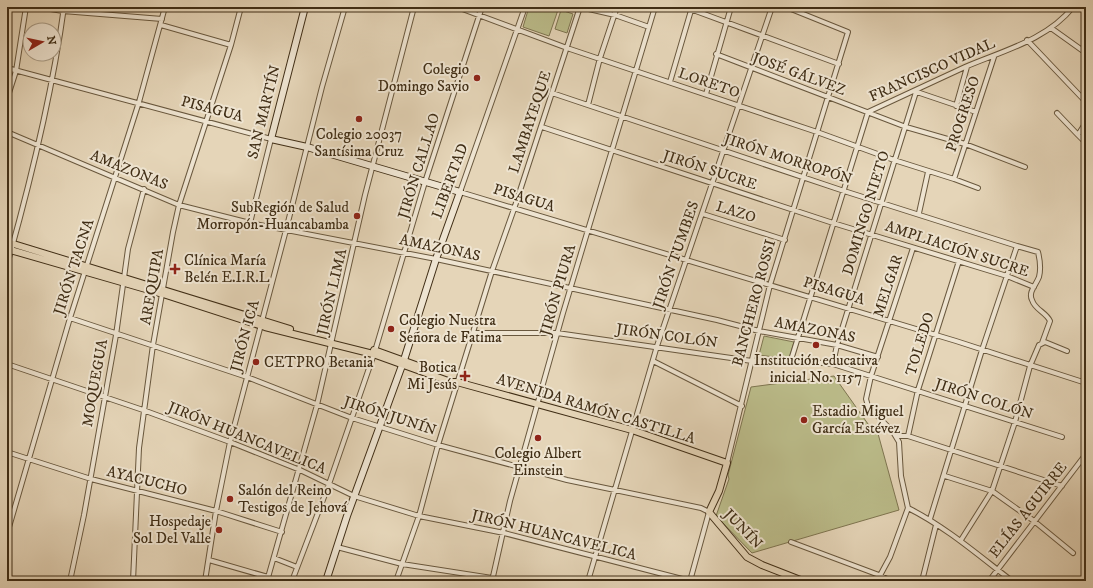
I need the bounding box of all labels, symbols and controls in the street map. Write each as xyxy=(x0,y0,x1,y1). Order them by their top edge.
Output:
north arrow xyxy=(22,22,62,62)
street label: FRANCISCO VIDAL xyxy=(866,34,998,106)
text: N xyxy=(43,35,59,46)
street label: JOSÉ GÁLVEZ xyxy=(748,47,849,100)
place label: Colegio Domingo Savio xyxy=(378,60,469,96)
street label: SAN MARTÍN xyxy=(242,63,285,161)
street label: LORETO xyxy=(676,64,742,102)
street label: LAMBAYEQUE xyxy=(504,68,556,176)
marker: Colegio Domingo Savio xyxy=(472,73,482,83)
street label: PROGRESO xyxy=(942,74,984,154)
street label: PISAGUA xyxy=(179,92,246,127)
street label: JIRÓN CALLAO xyxy=(393,111,444,223)
marker: Colegio 20037 Santísima Cruz xyxy=(354,114,364,124)
place label: Colegio 20037 Santísima Cruz xyxy=(314,125,404,161)
street label: JIRÓN MORROPÓN xyxy=(719,129,855,189)
street label: LIBERTAD xyxy=(428,141,472,221)
street label: JIRÓN SUCRE xyxy=(659,145,760,194)
street label: AMAZONAS xyxy=(87,146,171,194)
street label: DOMINGO NIETO xyxy=(838,148,894,278)
street label: PISAGUA xyxy=(491,180,558,216)
street label: LAZO xyxy=(714,197,758,227)
place label: SubRegión de Salud Morropón-Huancabamba xyxy=(196,198,350,234)
street label: JIRÓN TUMBES xyxy=(648,198,703,313)
marker: SubRegión de Salud Morropón-Huancabamba xyxy=(352,211,362,221)
street label: JIRÓN TACNA xyxy=(49,216,99,319)
street label: AMPLIACIÓN SUCRE xyxy=(883,217,1032,281)
street label: AMAZONAS xyxy=(398,230,482,266)
street label: BANCHERO ROSSI xyxy=(728,237,780,369)
street label: JIRÓN PIURA xyxy=(535,242,580,340)
street label: JIRÓN LIMA xyxy=(312,246,351,339)
street label: AREQUIPA xyxy=(136,247,168,326)
place label: Clínica María Belén E.I.R.L xyxy=(184,251,270,287)
street label: MELGAR xyxy=(869,252,907,320)
marker: Clínica María Belén E.I.R.L xyxy=(169,263,181,275)
street label: PISAGUA xyxy=(801,273,868,309)
street label: JIRÓN ICA xyxy=(226,298,264,376)
street label: TOLEDO xyxy=(901,310,939,378)
place label: Colegio Nuestra Señora de Fatima xyxy=(399,311,502,347)
street label: AMAZONAS xyxy=(773,313,857,347)
street label: JIRÓN COLÓN xyxy=(613,319,719,353)
marker: Colegio Nuestra Señora de Fatima xyxy=(386,324,396,334)
street label: MOQUEGUA xyxy=(78,337,112,428)
marker: Institución educativa inicial No. 1157 xyxy=(811,340,821,350)
place label: Institución educativa inicial No. 1157 xyxy=(754,351,879,387)
place label: CETPRO Betania xyxy=(264,353,374,372)
marker: CETPRO Betania xyxy=(251,357,261,367)
place label: Botica Mi Jesús xyxy=(407,358,458,394)
street label: AVENIDA RAMÓN CASTILLA xyxy=(494,370,698,448)
marker: Botica Mi Jesús xyxy=(460,371,470,381)
street label: JIRÓN COLÓN xyxy=(931,374,1035,424)
street label: JIRÓN JUNÍN xyxy=(339,390,439,440)
street label: JIRÓN HUANCAVELICA xyxy=(163,397,329,479)
place label: Estadio Miguel García Estévez xyxy=(812,402,904,438)
marker: Estadio Miguel García Estévez xyxy=(799,415,809,425)
marker: Colegio Albert Einstein xyxy=(533,433,543,443)
place label: Colegio Albert Einstein xyxy=(494,444,582,480)
street label: ELÍAS AGUIRRE xyxy=(984,457,1072,562)
street label: AYACUCHO xyxy=(105,462,189,500)
place label: Salón del Reino Testigos de Jehová xyxy=(238,481,348,517)
marker: Salón del Reino Testigos de Jehová xyxy=(225,494,235,504)
street label: JUNÍN xyxy=(718,503,767,553)
street label: JIRÓN HUANCAVELICA xyxy=(468,505,639,565)
place label: Hospedaje Sol Del Valle xyxy=(133,512,211,548)
marker: Hospedaje Sol Del Valle xyxy=(214,525,224,535)

